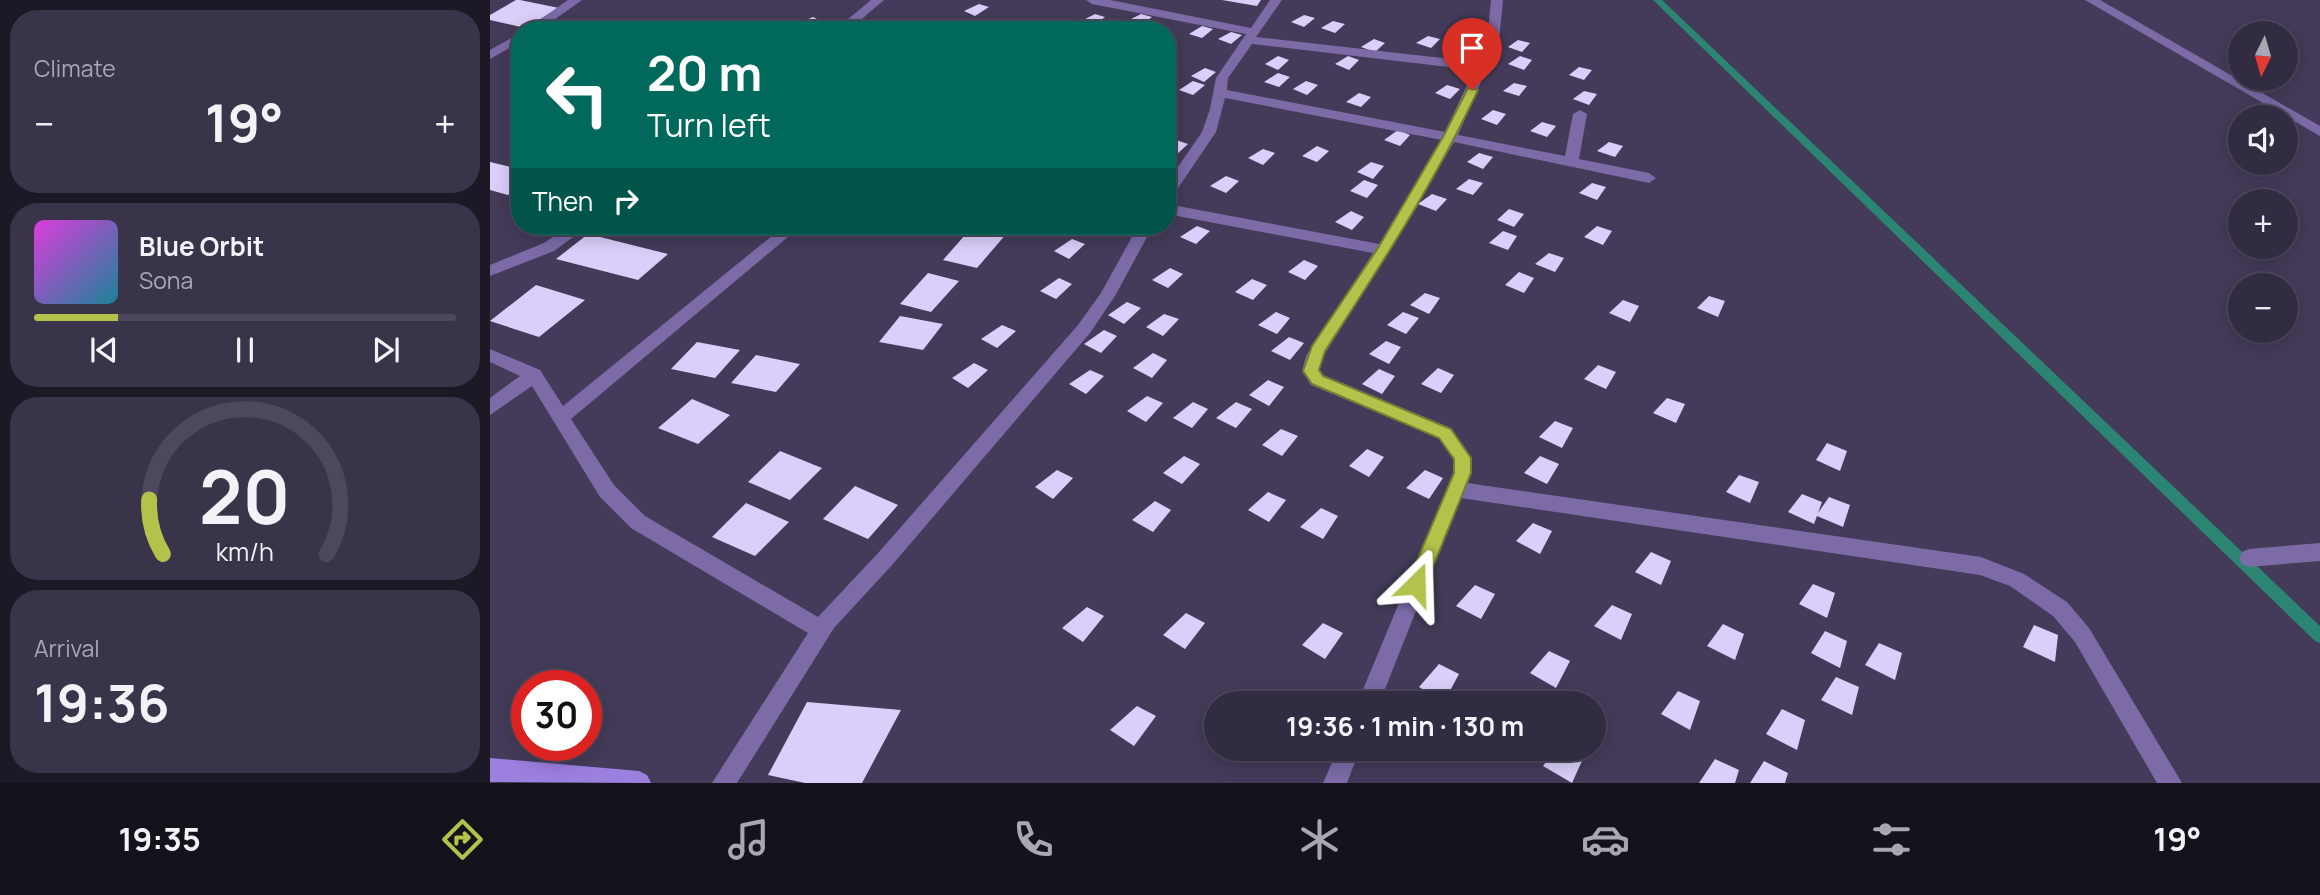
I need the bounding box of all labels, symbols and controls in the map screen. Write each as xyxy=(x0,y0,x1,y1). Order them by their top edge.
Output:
pin xyxy=(1442,18,1502,90)
north arrow xyxy=(2228,21,2298,91)
map controls xyxy=(2228,21,2298,343)
icon: arrive xyxy=(1453,29,1491,67)
text: 20 m xyxy=(647,39,762,106)
icon: left xyxy=(532,49,623,140)
text: Climate xyxy=(34,52,116,84)
text: 19° xyxy=(205,87,284,158)
text: − xyxy=(34,97,55,149)
text: + xyxy=(434,97,456,149)
text: Turn left xyxy=(647,103,771,147)
button: sound xyxy=(2228,105,2298,175)
icon: right xyxy=(607,182,645,220)
text: Then xyxy=(532,183,593,219)
button: + xyxy=(2228,189,2298,259)
text: Blue Orbit xyxy=(139,228,264,264)
text: Sona xyxy=(139,264,193,296)
button: − xyxy=(2228,273,2298,343)
icon: previous xyxy=(85,331,123,369)
icon: pause xyxy=(226,331,264,369)
icon: next xyxy=(367,331,405,369)
text: 20 xyxy=(199,447,291,547)
text: km/h xyxy=(216,534,274,569)
position arrow xyxy=(1379,547,1453,621)
text: Arrival xyxy=(34,632,100,664)
text: 19:36 xyxy=(34,667,169,738)
speed limit sign: 30 xyxy=(511,670,602,761)
text: 19:36 · 1 min · 130 m xyxy=(1286,708,1524,744)
icon: directions xyxy=(438,815,487,864)
icon: music xyxy=(724,815,773,864)
icon: phone xyxy=(1009,815,1058,864)
icon: climate xyxy=(1295,815,1344,864)
icon: car xyxy=(1581,815,1630,864)
icon: filters xyxy=(1867,815,1916,864)
text: 19:35 xyxy=(118,817,201,861)
text: 19° xyxy=(2153,817,2201,861)

